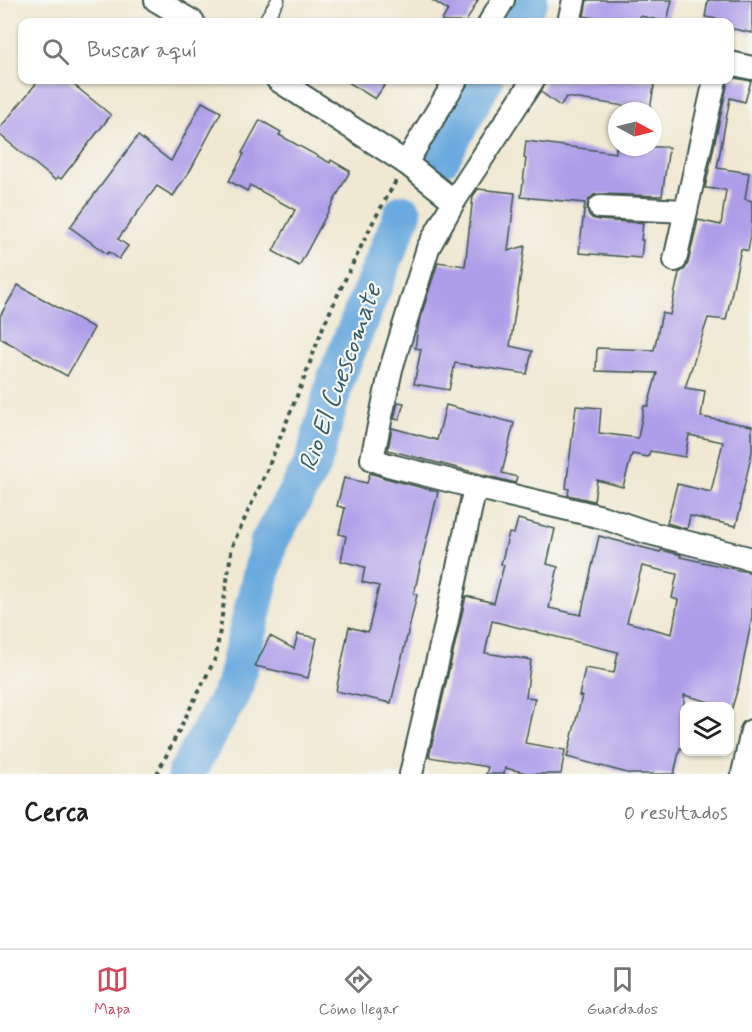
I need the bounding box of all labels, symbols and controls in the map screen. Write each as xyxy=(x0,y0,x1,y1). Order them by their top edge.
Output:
search box xyxy=(18,18,734,84)
icon: search xyxy=(39,35,72,68)
text: Buscar aquí xyxy=(87,37,198,65)
north arrow xyxy=(608,102,662,156)
water label: Rio El Cuescomate xyxy=(291,278,391,476)
map controls xyxy=(680,702,734,756)
button: layers xyxy=(680,702,734,756)
text: Cerca xyxy=(24,796,89,830)
text: 0 resultados xyxy=(624,800,728,827)
tab: Mapa xyxy=(94,963,131,1020)
tab: Cómo llegar xyxy=(319,963,399,1020)
tab: Guardados xyxy=(587,963,658,1020)

